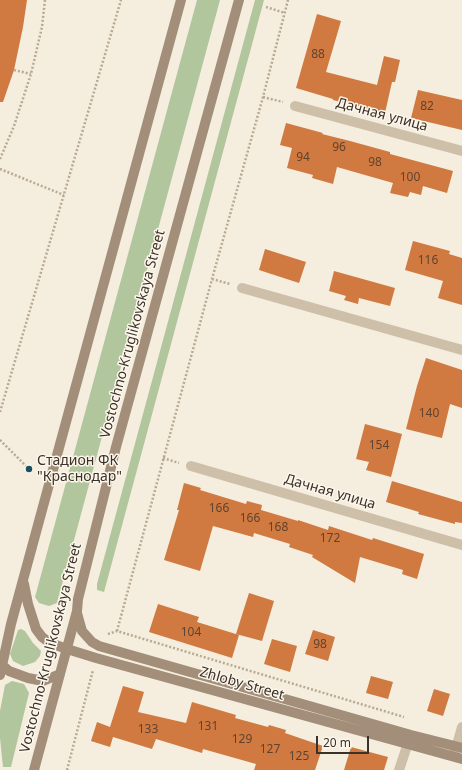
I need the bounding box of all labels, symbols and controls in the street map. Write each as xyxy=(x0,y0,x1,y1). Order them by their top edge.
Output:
house number: 88 xyxy=(311,48,325,62)
street label: Дачная улица xyxy=(334,95,430,135)
house number: 82 xyxy=(420,100,434,114)
house number: 96 xyxy=(332,141,346,155)
house number: 94 xyxy=(296,151,310,165)
house number: 98 xyxy=(368,156,382,170)
house number: 100 xyxy=(400,171,420,185)
street label: Vostochno-Kruglikovskaya Street xyxy=(97,228,169,440)
house number: 116 xyxy=(418,254,438,268)
house number: 140 xyxy=(419,407,439,421)
house number: 154 xyxy=(369,439,389,453)
place label: Стадион ФК "Краснодар" xyxy=(37,453,122,486)
marker: Стадион ФК "Краснодар" xyxy=(24,464,34,474)
street label: Дачная улица xyxy=(282,471,378,513)
house number: 166 xyxy=(209,502,229,516)
house number: 166 xyxy=(240,512,260,526)
house number: 168 xyxy=(268,521,288,535)
house number: 172 xyxy=(320,532,340,546)
street label: Vostochno-Kruglikovskaya Street xyxy=(17,542,85,754)
house number: 104 xyxy=(181,626,201,640)
house number: 98 xyxy=(313,638,327,652)
street label: Zhloby Street xyxy=(198,664,286,704)
house number: 131 xyxy=(198,720,218,734)
house number: 133 xyxy=(138,723,158,737)
scale bar xyxy=(318,728,371,754)
house number: 129 xyxy=(232,733,252,747)
text: 20 m xyxy=(323,734,351,751)
house number: 127 xyxy=(260,743,280,757)
house number: 125 xyxy=(289,750,309,764)

